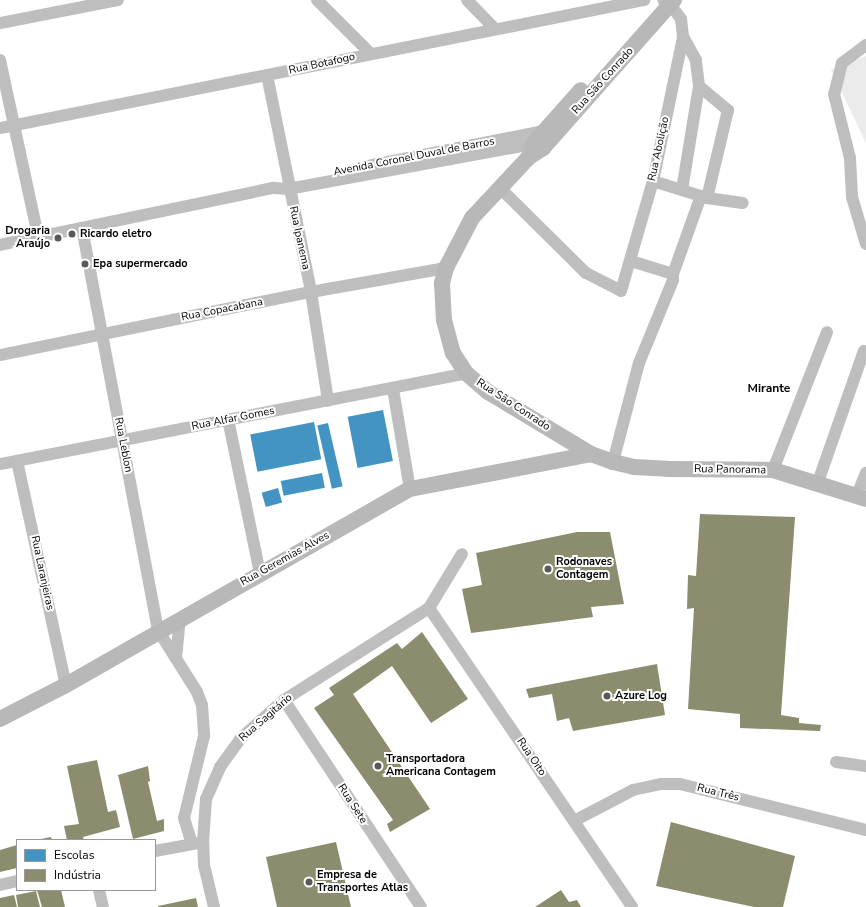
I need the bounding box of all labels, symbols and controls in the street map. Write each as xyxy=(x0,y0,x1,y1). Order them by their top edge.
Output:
street label: Rua São Conrado xyxy=(570,45,636,117)
street label: Rua Botafogo xyxy=(288,51,356,77)
street label: Rua Abolição xyxy=(646,116,672,182)
street label: Avenida Coronel Duval de Barros xyxy=(332,135,496,179)
street label: Rua Ipanema xyxy=(286,205,312,271)
place label: Drogaria Araújo xyxy=(5,225,50,251)
place label: Ricardo eletro xyxy=(80,227,152,241)
marker: Ricardo eletro xyxy=(67,229,77,239)
marker: Drogaria Araújo xyxy=(53,233,63,243)
place label: Epa supermercado xyxy=(93,257,188,271)
marker: Epa supermercado xyxy=(80,259,90,269)
street label: Rua Copacabana xyxy=(180,296,264,324)
street label: Rua São Conrado xyxy=(474,376,552,434)
district label: Mirante xyxy=(748,382,790,396)
street label: Rua Alfar Gomes xyxy=(190,404,276,434)
street label: Rua Leblon xyxy=(111,416,135,474)
street label: Rua Panorama xyxy=(694,463,766,477)
street label: Rua Geremias Alves xyxy=(238,529,332,589)
street label: Rua Laranjeiras xyxy=(28,534,56,612)
place label: Rodonaves Contagem xyxy=(556,556,612,582)
marker: Rodonaves Contagem xyxy=(543,564,553,574)
place label: Azure Log xyxy=(615,689,667,703)
street label: Rua Sagitário xyxy=(237,691,295,745)
marker: Azure Log xyxy=(602,691,612,701)
street label: Rua Oito xyxy=(513,735,549,779)
place label: Transportadora Americana Contagem xyxy=(386,753,496,779)
marker: Transportadora Americana Contagem xyxy=(373,761,383,771)
street label: Rua Três xyxy=(696,781,740,805)
street label: Rua Sete xyxy=(334,782,370,826)
legend xyxy=(16,839,156,891)
text: Escolas xyxy=(54,847,94,863)
text: Indústria xyxy=(54,867,101,883)
place label: Empresa de Transportes Atlas xyxy=(317,869,408,895)
marker: Empresa de Transportes Atlas xyxy=(304,877,314,887)

